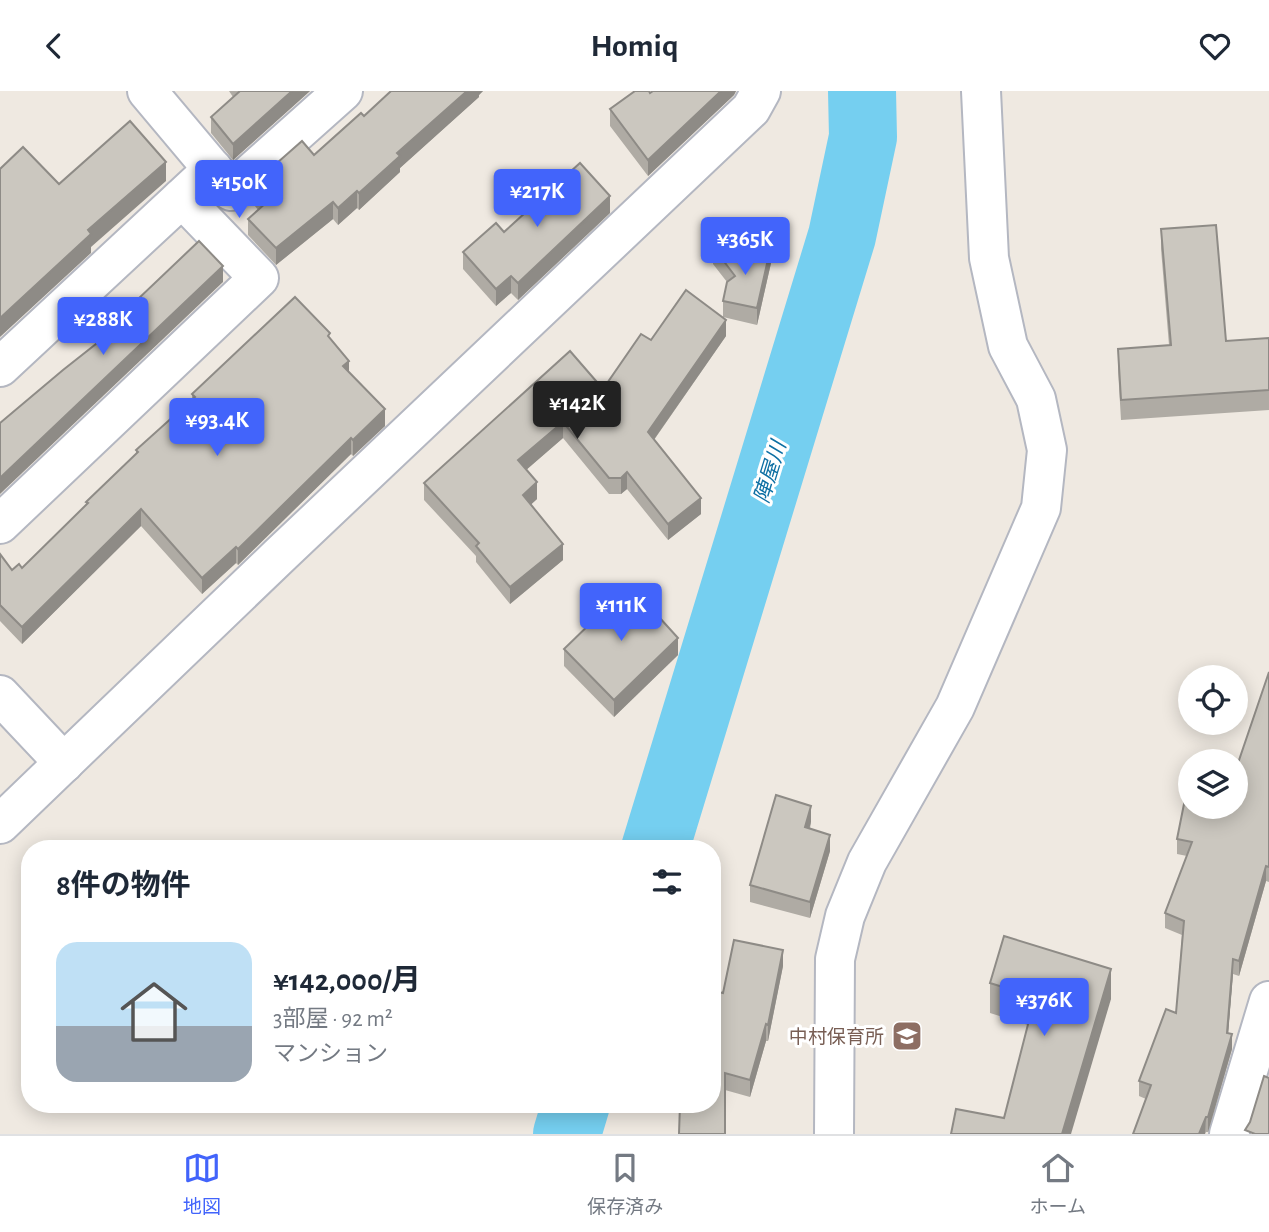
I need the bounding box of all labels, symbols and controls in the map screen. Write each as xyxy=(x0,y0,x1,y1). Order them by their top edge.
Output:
icon: back xyxy=(35,27,73,65)
icon: heart xyxy=(1196,27,1234,65)
text: Homiq xyxy=(590,30,679,62)
pin: ¥150K xyxy=(190,160,288,220)
pin: ¥217K xyxy=(488,169,586,229)
text: ¥150K xyxy=(211,171,267,194)
text: ¥217K xyxy=(510,180,564,203)
pin: ¥365K xyxy=(696,218,794,277)
text: ¥365K xyxy=(717,228,773,251)
pin: ¥288K xyxy=(54,297,152,357)
text: ¥288K xyxy=(73,308,133,331)
pin: ¥142K xyxy=(528,381,626,441)
text: ¥142K xyxy=(549,392,605,415)
pin: ¥93.4K xyxy=(160,399,274,458)
text: ¥93.4K xyxy=(185,409,249,432)
water label: 陣屋川 xyxy=(750,437,790,505)
pin: ¥111K xyxy=(572,583,670,643)
text: ¥111K xyxy=(596,594,646,617)
map controls xyxy=(1178,665,1248,819)
button: locate xyxy=(1178,665,1248,735)
button: layers xyxy=(1178,749,1248,819)
icon: filters xyxy=(648,863,686,901)
text: 8件の物件 xyxy=(56,871,191,901)
text: ¥142,000/月 xyxy=(273,966,421,996)
icon: home xyxy=(112,970,196,1054)
pin: ¥376K xyxy=(995,979,1093,1038)
text: ¥376K xyxy=(1016,989,1072,1012)
text: 3部屋 · 92 m² xyxy=(273,1008,393,1031)
school or university icon: 中村保育所 xyxy=(890,1019,924,1053)
place label: 中村保育所 xyxy=(789,1027,884,1047)
text: マンション xyxy=(273,1043,388,1066)
tab: 地図 xyxy=(183,1149,221,1219)
tab: 保存済み xyxy=(587,1149,663,1219)
tab: ホーム xyxy=(1029,1149,1086,1219)

